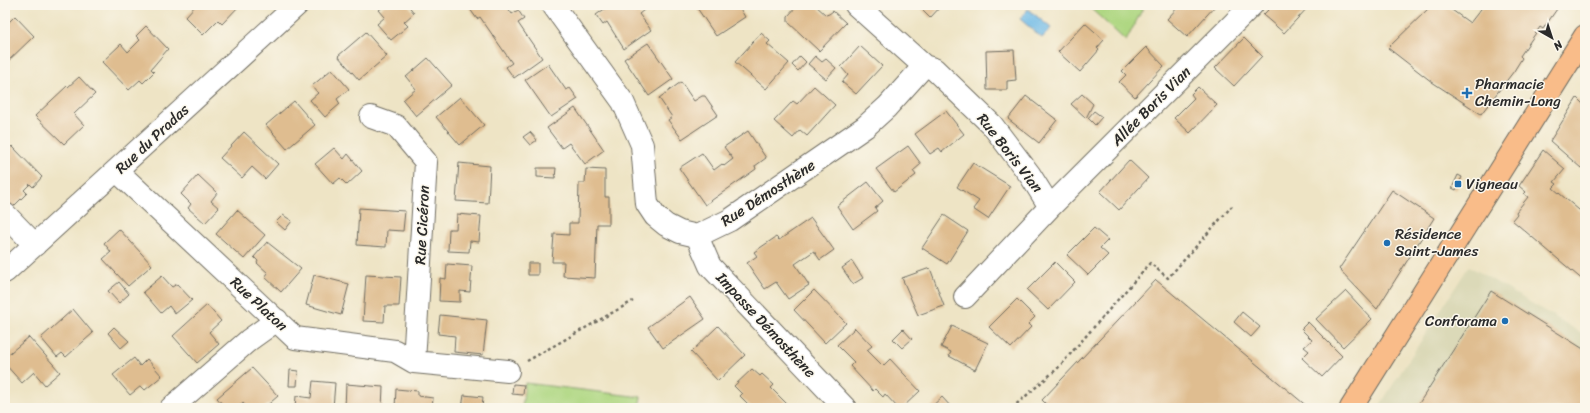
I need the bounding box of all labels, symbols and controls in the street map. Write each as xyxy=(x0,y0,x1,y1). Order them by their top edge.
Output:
north arrow xyxy=(1532,18,1572,58)
text: N xyxy=(1549,35,1568,55)
street label: Allée Boris Vian xyxy=(1104,60,1197,153)
place label: Pharmacie Chemin-Long xyxy=(1475,71,1561,114)
marker: Pharmacie Chemin-Long xyxy=(1462,88,1472,98)
street label: Rue du Pradas xyxy=(109,97,195,180)
street label: Rue Boris Vian xyxy=(970,107,1050,199)
street label: Rue Démosthène xyxy=(715,152,821,234)
place label: Vigneau xyxy=(1466,171,1518,197)
marker: Vigneau xyxy=(1453,179,1463,189)
street label: Rue Cicéron xyxy=(407,185,437,265)
place label: Résidence Saint-James xyxy=(1395,221,1478,264)
marker: Résidence Saint-James xyxy=(1382,238,1392,248)
street label: Impasse Démosthène xyxy=(709,265,823,384)
street label: Rue Platon xyxy=(224,270,294,338)
place label: Conforama xyxy=(1425,308,1497,334)
marker: Conforama xyxy=(1500,316,1510,326)

